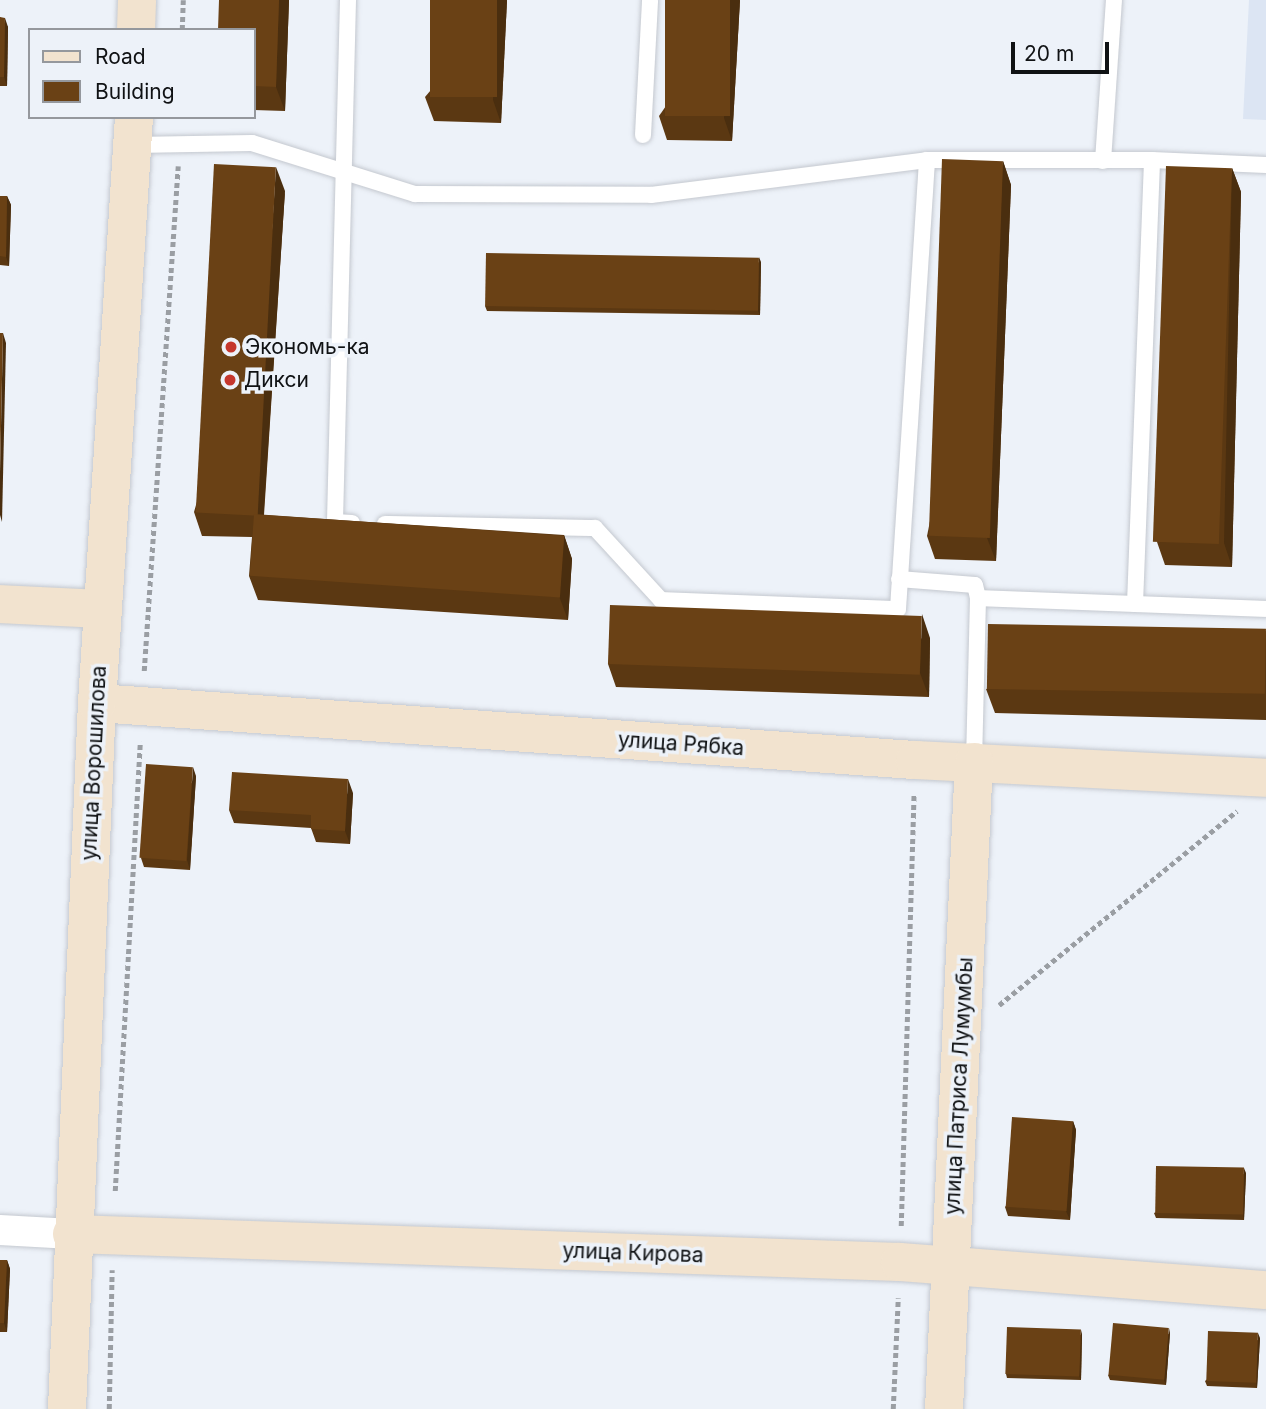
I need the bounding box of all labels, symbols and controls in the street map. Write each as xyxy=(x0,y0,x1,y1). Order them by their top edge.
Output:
legend xyxy=(28,28,256,119)
scale bar xyxy=(1014,28,1112,72)
text: 20 m xyxy=(1024,41,1074,66)
text: Road xyxy=(95,44,146,69)
text: Building xyxy=(95,79,175,104)
place label: Экономь-ка xyxy=(245,334,370,360)
marker: Экономь-ка xyxy=(223,339,239,355)
place label: Дикси xyxy=(244,367,309,393)
marker: Дикси xyxy=(222,372,238,388)
street label: улица Ворошилова xyxy=(76,665,112,861)
street label: улица Рябка xyxy=(617,727,745,761)
street label: улица Патриса Лумумбы xyxy=(940,957,978,1215)
street label: улица Кирова xyxy=(562,1238,704,1268)

